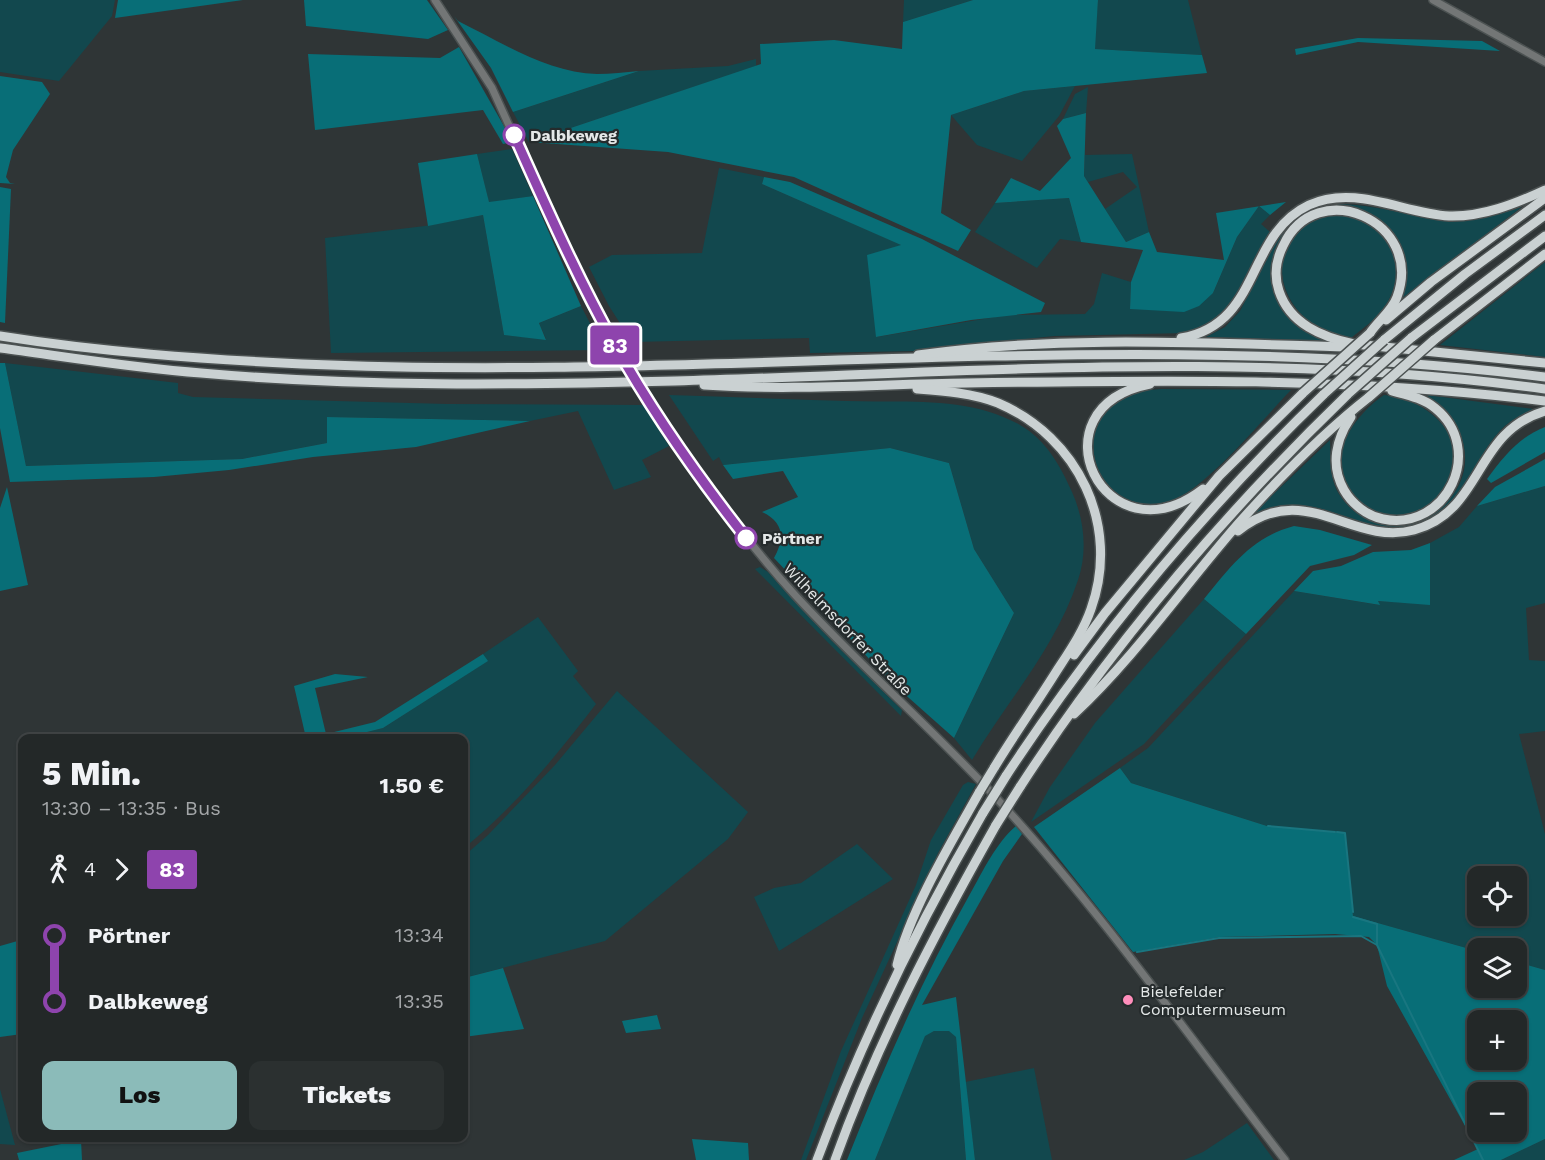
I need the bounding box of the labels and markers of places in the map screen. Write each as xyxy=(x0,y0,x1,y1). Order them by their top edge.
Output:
marker: Dalbkeweg xyxy=(503,124,525,146)
place label: Dalbkeweg xyxy=(530,126,617,145)
marker: Pörtner xyxy=(735,527,757,549)
place label: Pörtner xyxy=(762,529,822,548)
place label: Bielefelder Computermuseum xyxy=(1140,982,1286,1019)
marker: Bielefelder Computermuseum xyxy=(1121,993,1135,1007)

